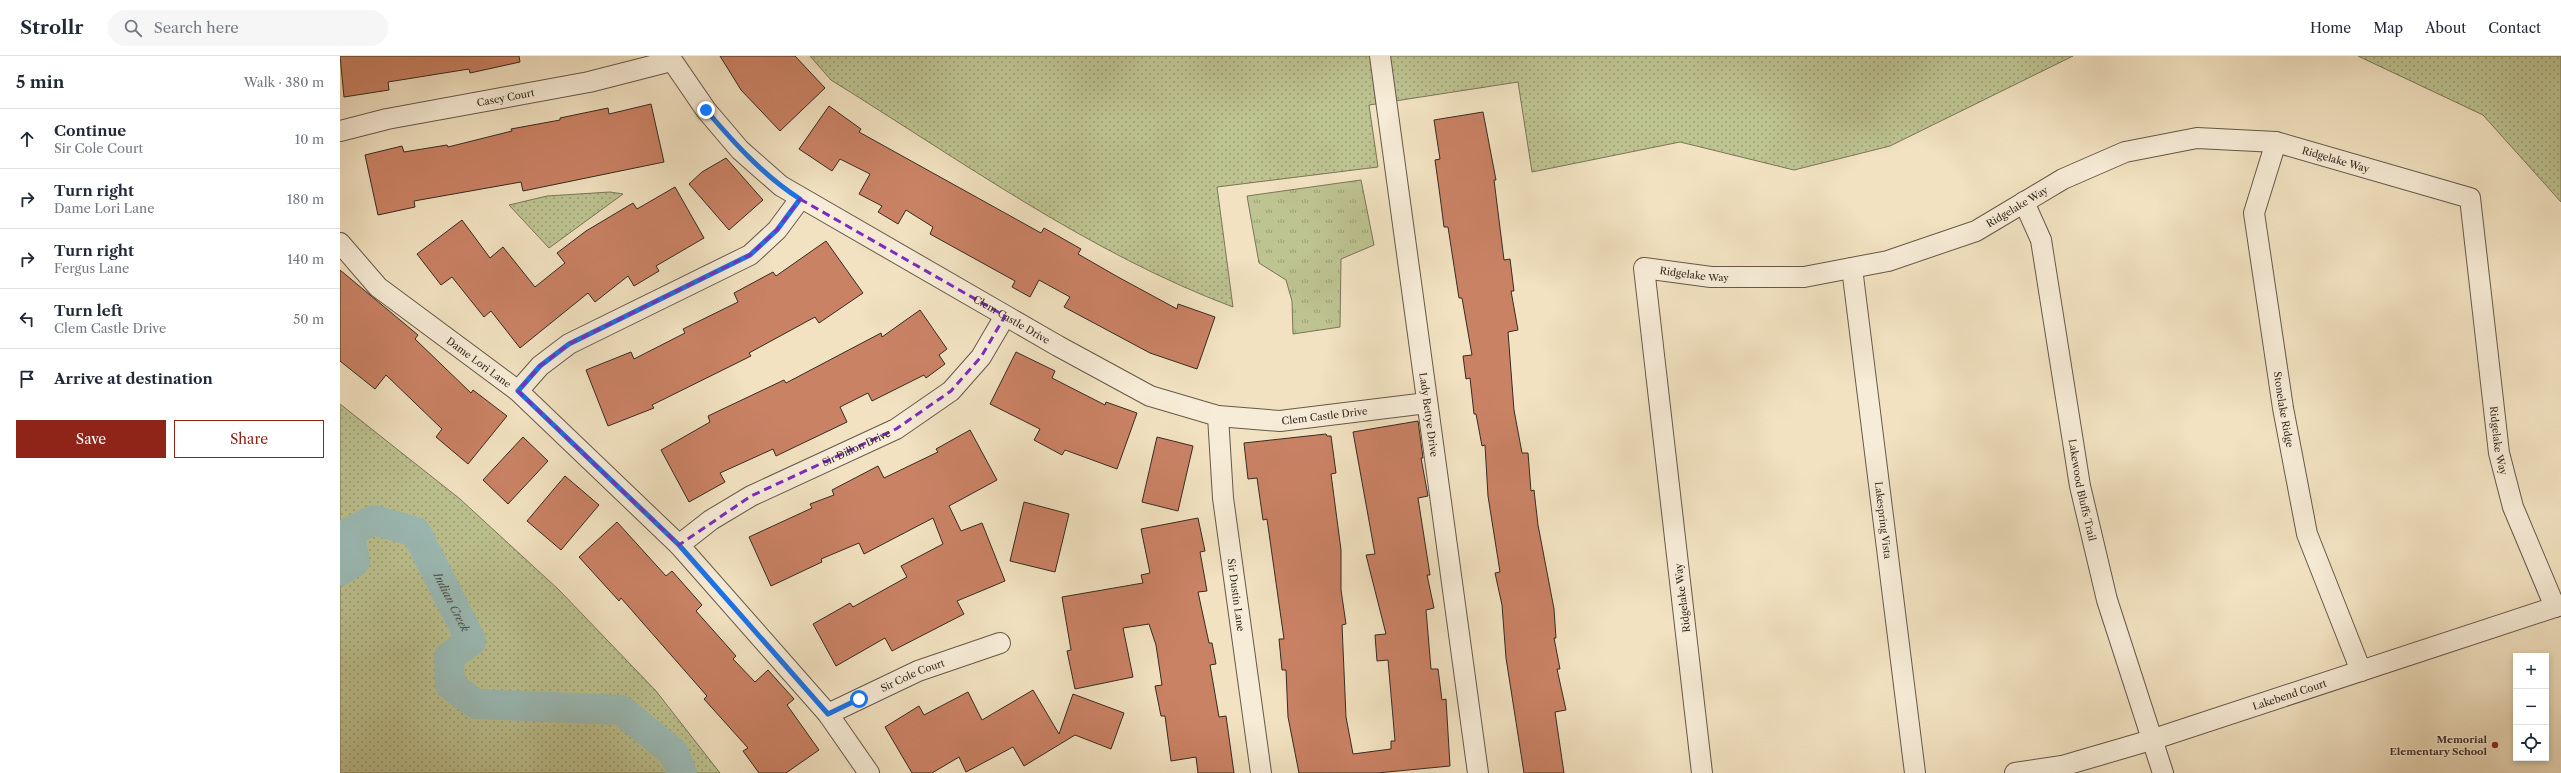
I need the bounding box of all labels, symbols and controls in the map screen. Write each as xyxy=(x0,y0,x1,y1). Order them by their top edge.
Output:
search box xyxy=(108,10,388,46)
text: Strollr xyxy=(20,16,84,39)
icon: search xyxy=(122,17,144,39)
text: Search here xyxy=(154,18,239,37)
text: Home xyxy=(2310,19,2351,37)
text: Map xyxy=(2373,19,2403,37)
text: About xyxy=(2425,19,2466,37)
text: Contact xyxy=(2488,19,2541,37)
text: 5 min xyxy=(16,72,64,92)
text: Walk · 380 m xyxy=(244,74,324,90)
street label: Casey Court xyxy=(476,86,536,109)
route end xyxy=(697,101,715,119)
text: Continue xyxy=(54,121,126,140)
icon: ahead xyxy=(16,128,38,150)
text: 10 m xyxy=(295,131,324,147)
text: Sir Cole Court xyxy=(54,140,143,156)
street label: Ridgelake Way xyxy=(2300,144,2371,176)
text: Turn right xyxy=(54,181,134,200)
street label: Ridgelake Way xyxy=(1984,183,2051,230)
icon: right xyxy=(16,188,38,210)
text: 180 m xyxy=(287,191,324,207)
text: Dame Lori Lane xyxy=(54,200,154,216)
text: Turn right xyxy=(54,241,134,260)
icon: right xyxy=(16,248,38,270)
text: 140 m xyxy=(287,251,324,267)
text: Fergus Lane xyxy=(54,260,129,276)
street label: Ridgelake Way xyxy=(1659,264,1729,284)
street label: Clem Castle Drive xyxy=(971,292,1053,347)
text: Turn left xyxy=(54,301,123,320)
icon: left xyxy=(16,308,38,330)
text: 50 m xyxy=(293,311,324,327)
text: Clem Castle Drive xyxy=(54,320,166,336)
street label: Dame Lori Lane xyxy=(444,334,514,391)
icon: arrive xyxy=(16,368,38,390)
text: Arrive at destination xyxy=(54,369,213,388)
street label: Stonelake Ridge xyxy=(2271,371,2296,449)
street label: Lady Bettye Drive xyxy=(1416,372,1441,458)
street label: Clem Castle Drive xyxy=(1281,404,1369,428)
street label: Ridgelake Way xyxy=(2487,405,2511,477)
button: Save xyxy=(16,420,166,458)
button: Share xyxy=(174,420,324,458)
street label: Sir Dillon Drive xyxy=(820,426,893,469)
street label: Lakewood Bluffs Trail xyxy=(2066,438,2099,542)
street label: Lakespring Vista xyxy=(1872,481,1894,560)
street label: Sir Dustin Lane xyxy=(1224,558,1247,633)
street label: Ridgelake Way xyxy=(1672,562,1693,633)
water label: Indian Creek xyxy=(430,569,472,635)
map controls xyxy=(2513,653,2549,761)
button: + xyxy=(2513,653,2549,689)
street label: Sir Cole Court xyxy=(878,656,947,695)
street label: Lakebend Court xyxy=(2251,676,2329,713)
button: − xyxy=(2513,689,2549,725)
route start xyxy=(850,690,868,708)
button: locate xyxy=(2513,725,2549,761)
place label: Memorial Elementary School xyxy=(2389,733,2487,758)
marker: Memorial Elementary School xyxy=(2490,740,2500,750)

